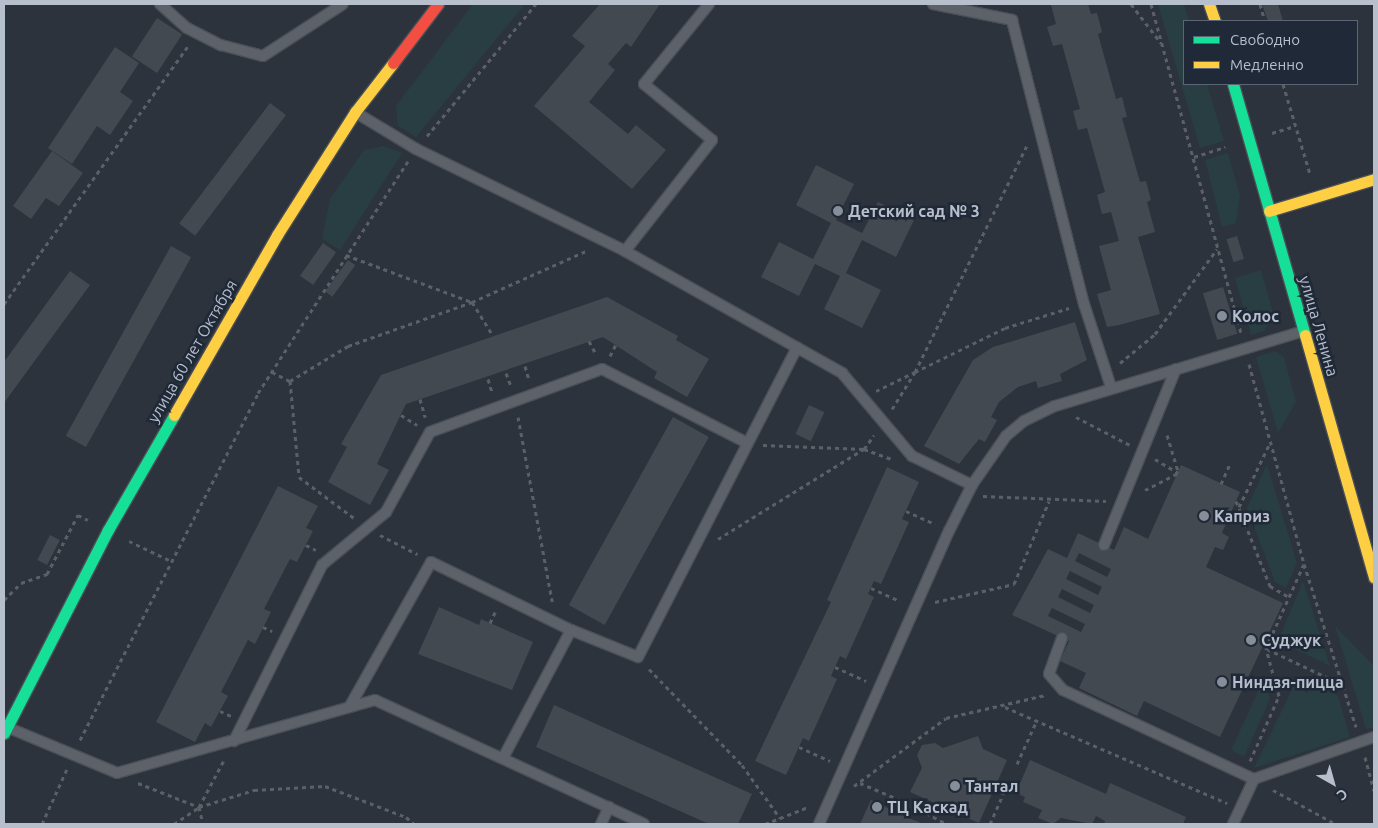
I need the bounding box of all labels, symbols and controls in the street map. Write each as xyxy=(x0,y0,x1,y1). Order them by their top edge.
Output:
legend xyxy=(1183,20,1358,85)
text: Свободно xyxy=(1230,31,1300,48)
text: Медленно xyxy=(1230,56,1304,73)
place label: Детский сад № 3 xyxy=(848,201,980,221)
marker: Детский сад № 3 xyxy=(832,205,844,217)
street label: улица Ленина xyxy=(1295,273,1343,379)
street label: улица 60 лет Октября xyxy=(143,276,241,426)
place label: Колос xyxy=(1232,306,1279,326)
marker: Колос xyxy=(1216,310,1228,322)
place label: Каприз xyxy=(1214,506,1270,526)
marker: Каприз xyxy=(1198,510,1210,522)
place label: Суджук xyxy=(1261,630,1321,650)
marker: Суджук xyxy=(1245,634,1257,646)
place label: Ниндзя-пицца xyxy=(1232,672,1344,692)
marker: Ниндзя-пицца xyxy=(1216,676,1228,688)
north arrow xyxy=(1308,758,1358,808)
place label: Тантал xyxy=(965,776,1018,796)
marker: Тантал xyxy=(949,780,961,792)
text: С xyxy=(1334,786,1351,804)
place label: ТЦ Каскад xyxy=(887,797,968,817)
marker: ТЦ Каскад xyxy=(871,801,883,813)

